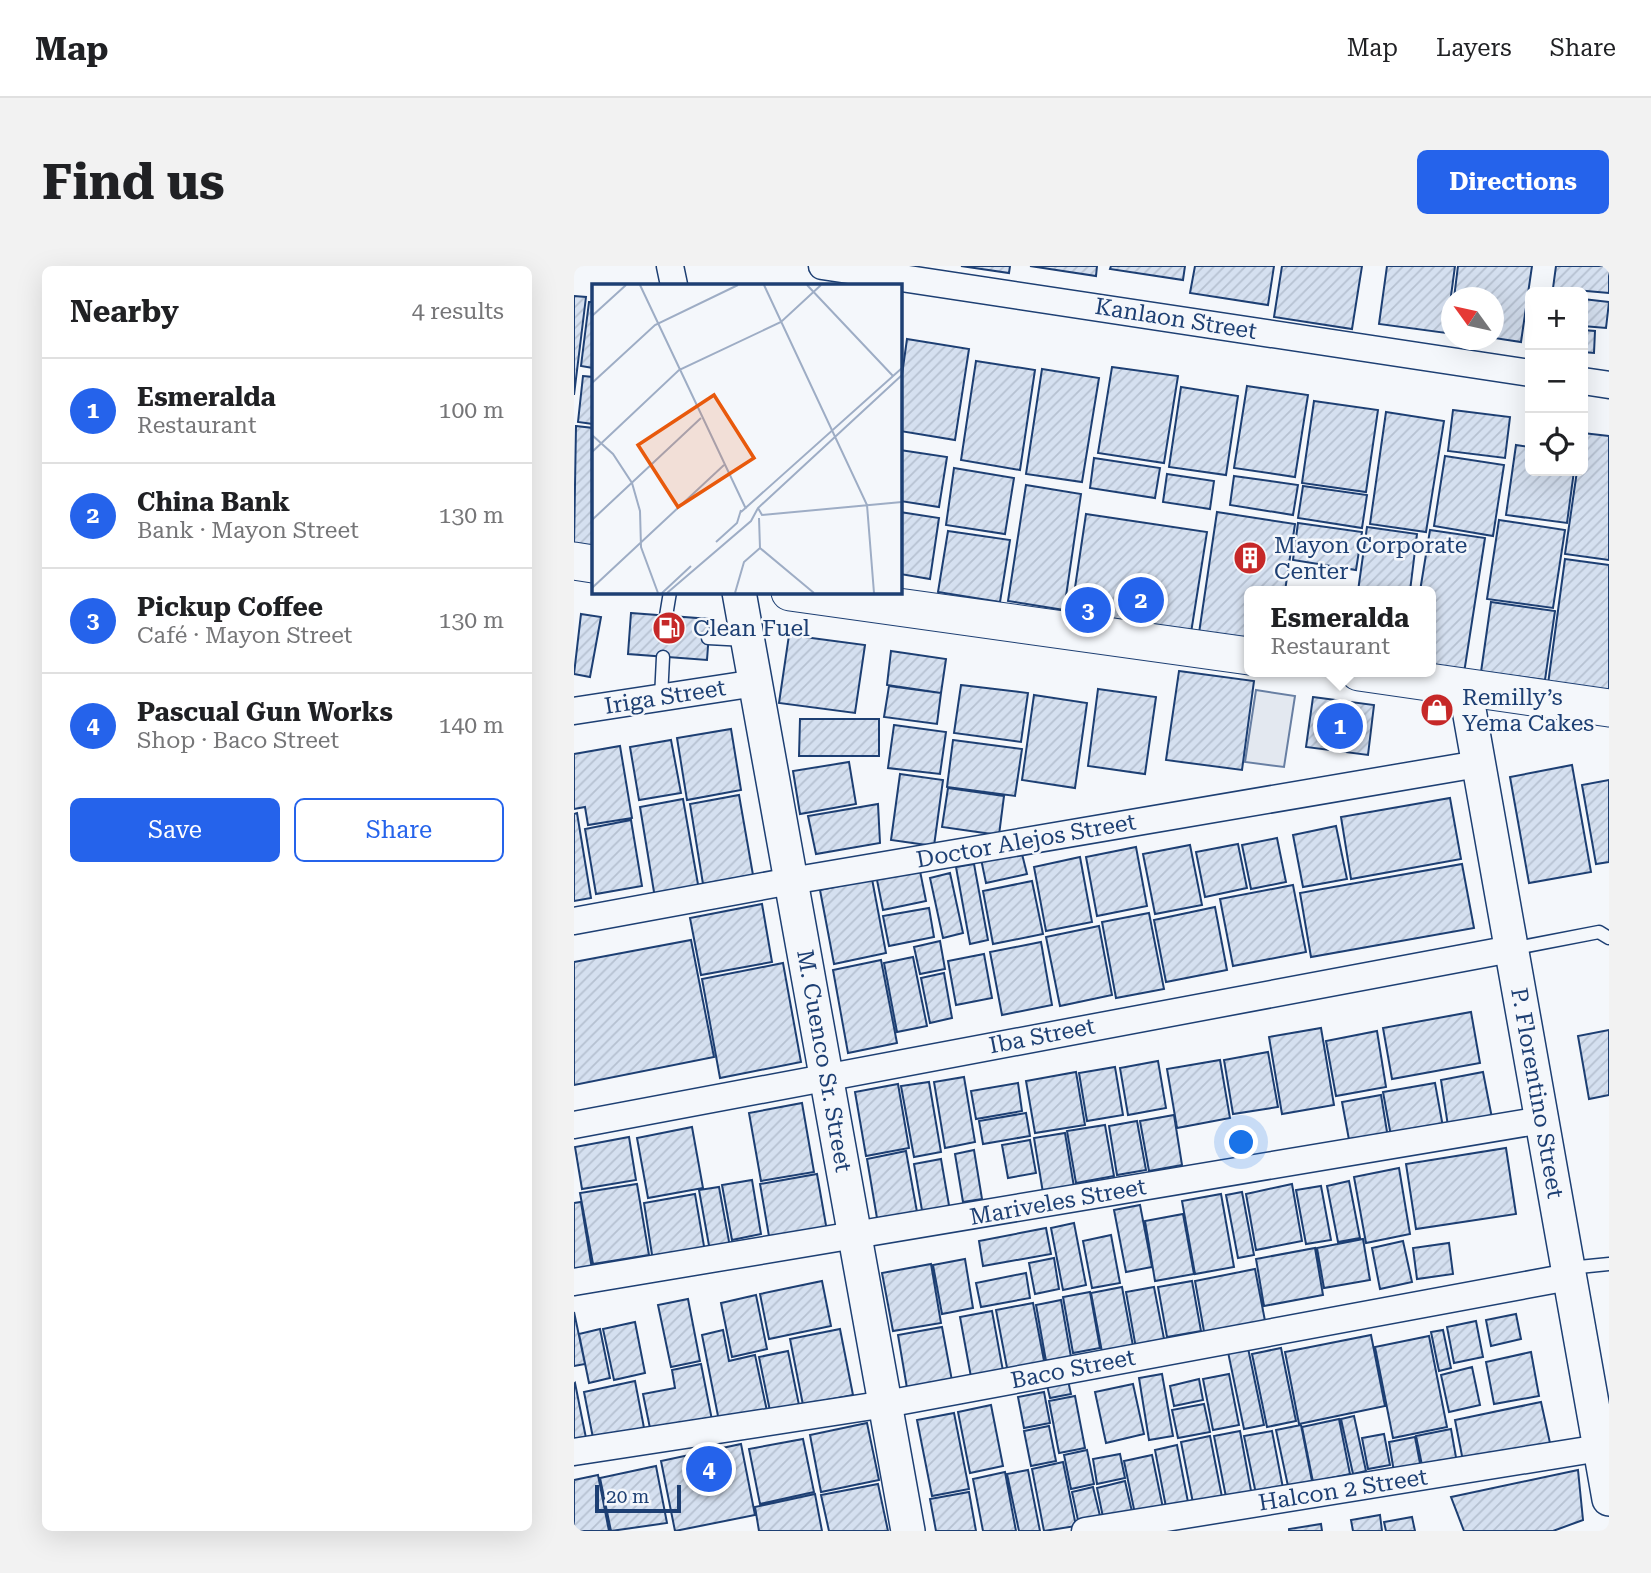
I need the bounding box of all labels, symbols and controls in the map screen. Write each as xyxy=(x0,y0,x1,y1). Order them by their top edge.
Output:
text: Map xyxy=(35,29,109,68)
text: Map xyxy=(1347,34,1398,62)
text: Layers xyxy=(1436,34,1512,62)
text: Share xyxy=(1550,34,1616,62)
button: Directions xyxy=(1417,150,1609,214)
text: Find us xyxy=(42,154,225,211)
inset map xyxy=(592,284,901,593)
north arrow xyxy=(1441,287,1504,350)
map controls xyxy=(1525,287,1588,476)
button: + xyxy=(1525,287,1588,350)
street label: Kanlaon Street xyxy=(1093,293,1259,345)
text: Nearby xyxy=(70,294,179,329)
text: 4 results xyxy=(412,298,504,325)
button: − xyxy=(1525,350,1588,413)
text: Esmeralda xyxy=(137,382,276,412)
text: 1 xyxy=(87,397,99,424)
text: 100 m xyxy=(439,397,504,424)
text: Restaurant xyxy=(137,412,256,439)
button: locate xyxy=(1525,413,1588,476)
text: China Bank xyxy=(137,487,290,517)
text: 2 xyxy=(87,502,99,529)
text: 130 m xyxy=(439,502,504,529)
text: Bank · Mayon Street xyxy=(137,517,359,544)
place label: Mayon Corporate Center xyxy=(1274,532,1467,585)
building icon: Mayon Corporate Center xyxy=(1231,539,1269,577)
pin: 2 xyxy=(1118,574,1164,626)
pin: 3 xyxy=(1065,584,1111,636)
popup xyxy=(1244,586,1436,677)
text: Pickup Coffee xyxy=(137,592,323,622)
text: Esmeralda xyxy=(1271,603,1409,633)
text: 3 xyxy=(87,607,99,634)
text: 130 m xyxy=(439,607,504,634)
fuel station icon: Clean Fuel xyxy=(650,609,688,647)
place label: Clean Fuel xyxy=(693,615,810,642)
text: Café · Mayon Street xyxy=(137,622,352,649)
text: Restaurant xyxy=(1271,633,1390,660)
street label: Iriga Street xyxy=(602,674,728,720)
place label: Remilly’s Yema Cakes xyxy=(1462,684,1594,737)
shop icon: Remilly’s Yema Cakes xyxy=(1418,691,1456,729)
text: Pascual Gun Works xyxy=(137,697,393,727)
pin: 1 xyxy=(1317,700,1363,752)
text: 4 xyxy=(87,712,99,739)
text: 140 m xyxy=(439,712,504,739)
text: Shop · Baco Street xyxy=(137,727,339,754)
button: Save xyxy=(70,798,280,862)
button: Share xyxy=(294,798,504,862)
street label: Doctor Alejos Street xyxy=(914,808,1138,874)
street label: M. Cuenco Sr. Street xyxy=(791,948,857,1175)
street label: P. Florentino Street xyxy=(1505,986,1569,1201)
street label: Iba Street xyxy=(987,1012,1098,1060)
your location xyxy=(1224,1125,1258,1159)
street label: Mariveles Street xyxy=(968,1173,1149,1231)
street label: Baco Street xyxy=(1008,1344,1138,1394)
pin: 4 xyxy=(686,1443,732,1495)
street label: Halcon 2 Street xyxy=(1257,1463,1430,1517)
scale bar xyxy=(595,1482,681,1514)
text: 20 m xyxy=(606,1485,649,1508)

